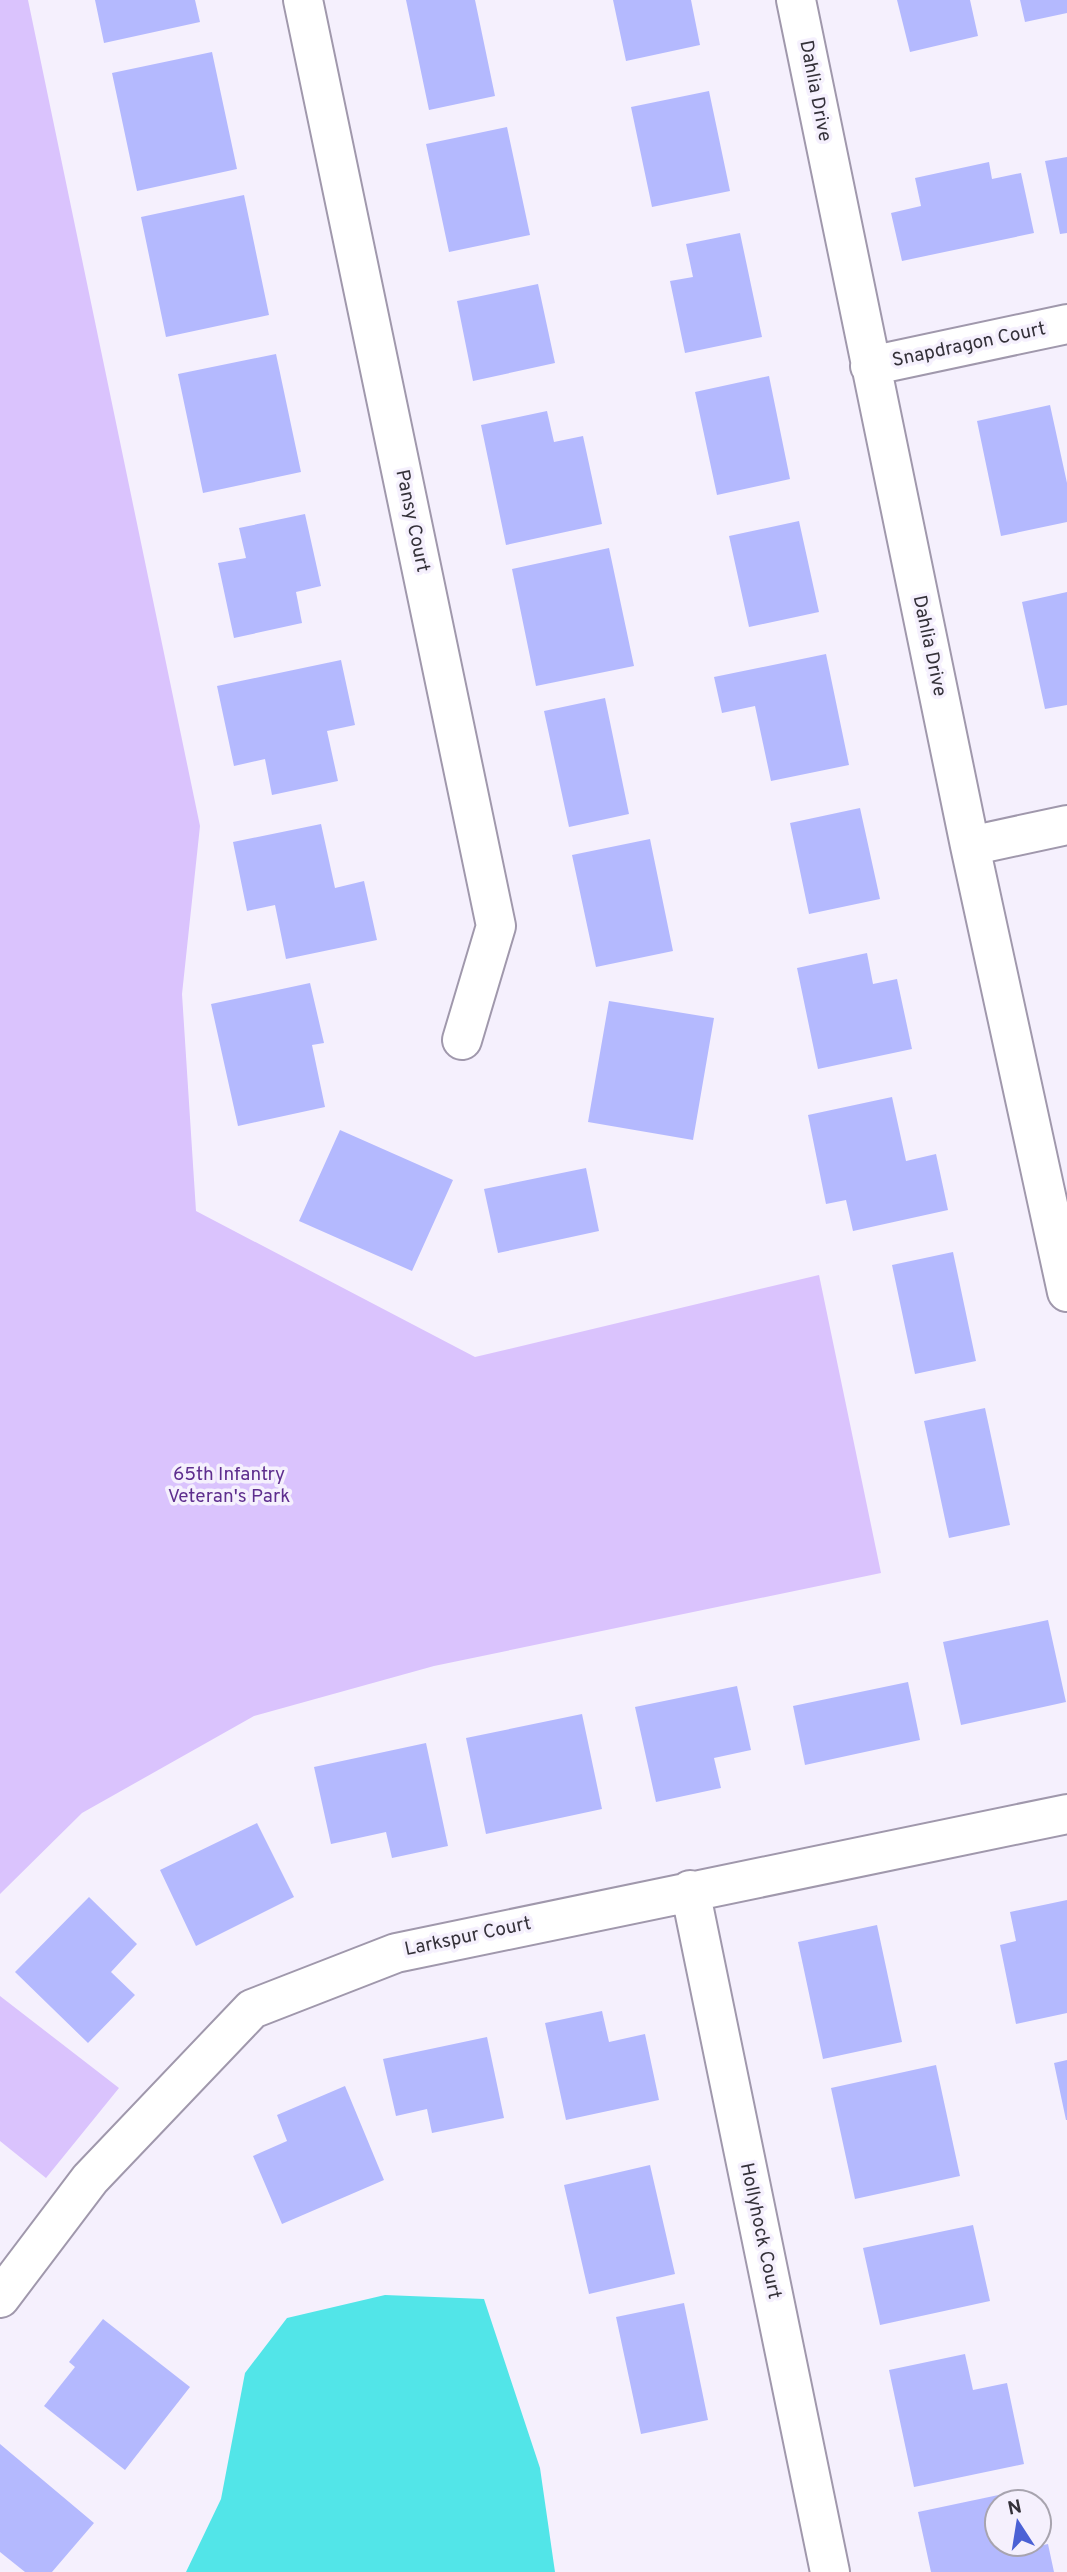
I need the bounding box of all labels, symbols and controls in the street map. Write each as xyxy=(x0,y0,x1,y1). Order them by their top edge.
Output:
street label: Dahlia Drive xyxy=(793,38,837,144)
street label: Snapdragon Court xyxy=(890,317,1048,373)
street label: Pansy Court xyxy=(389,467,435,575)
street label: Dahlia Drive xyxy=(907,593,951,699)
park label: 65th Infantry Veteran's Park xyxy=(168,1463,290,1509)
street label: Larkspur Court xyxy=(402,1912,534,1962)
street label: Hollyhock Court xyxy=(734,2161,786,2301)
north arrow xyxy=(983,2488,1053,2558)
text: N xyxy=(1006,2495,1024,2521)

